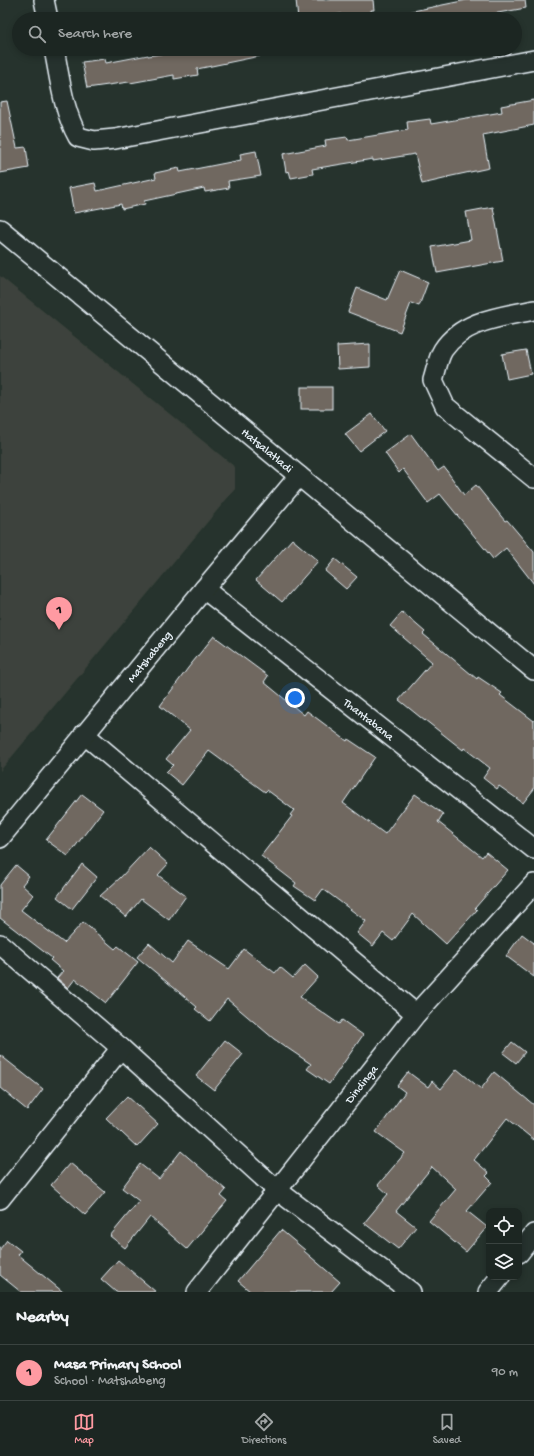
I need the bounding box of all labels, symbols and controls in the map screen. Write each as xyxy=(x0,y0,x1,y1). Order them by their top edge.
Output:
search box xyxy=(12,12,522,56)
icon: search xyxy=(26,23,48,45)
text: Search here xyxy=(58,25,132,43)
street label: Hatsalatladi xyxy=(238,426,295,477)
pin: 1 xyxy=(46,597,72,630)
street label: Matshabeng xyxy=(125,629,176,686)
your location xyxy=(285,688,305,708)
street label: Thantabana xyxy=(339,696,396,745)
street label: Dindinga xyxy=(343,1063,382,1108)
map controls xyxy=(486,1208,522,1280)
button: locate xyxy=(486,1208,522,1244)
button: layers xyxy=(486,1244,522,1280)
text: Nearby xyxy=(16,1308,69,1328)
text: Masa Primary School xyxy=(54,1356,181,1374)
text: 1 xyxy=(26,1365,32,1380)
text: 90 m xyxy=(492,1365,518,1380)
text: School · Matshabeng xyxy=(54,1374,166,1389)
tab: Map xyxy=(73,1411,95,1447)
tab: Directions xyxy=(242,1411,286,1447)
tab: Saved xyxy=(433,1411,461,1447)

